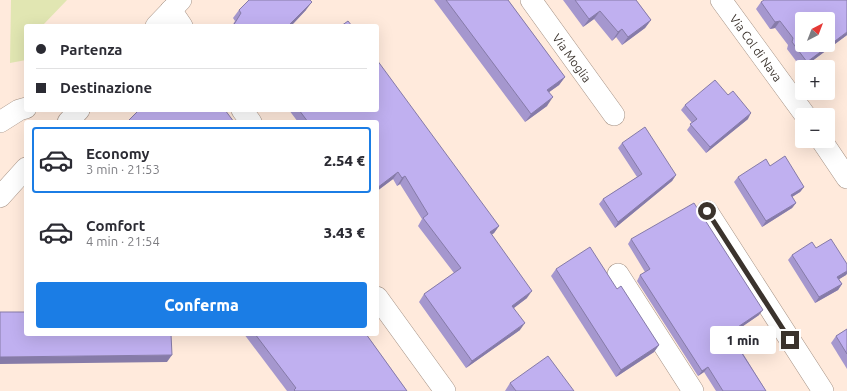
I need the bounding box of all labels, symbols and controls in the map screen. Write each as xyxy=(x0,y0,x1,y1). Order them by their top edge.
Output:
street label: Via Col di Nava xyxy=(727,12,785,84)
north arrow xyxy=(795,12,835,52)
map controls xyxy=(795,12,835,148)
street label: Via Moglia xyxy=(550,31,594,85)
text: Partenza xyxy=(60,41,123,58)
button: + xyxy=(795,60,835,100)
text: Destinazione xyxy=(60,79,152,96)
button: − xyxy=(795,108,835,148)
icon: car xyxy=(38,142,74,178)
text: Economy xyxy=(86,145,150,162)
text: 2.54 € xyxy=(324,152,365,169)
text: 3 min · 21:53 xyxy=(86,162,160,176)
route start xyxy=(698,202,716,220)
icon: car xyxy=(38,214,74,250)
text: Comfort xyxy=(86,217,145,234)
text: 3.43 € xyxy=(324,224,365,241)
text: 4 min · 21:54 xyxy=(86,234,160,248)
button: Conferma xyxy=(36,282,367,328)
callout: 1 min xyxy=(710,326,776,354)
route end xyxy=(781,331,799,349)
text: 1 min xyxy=(726,333,760,347)

